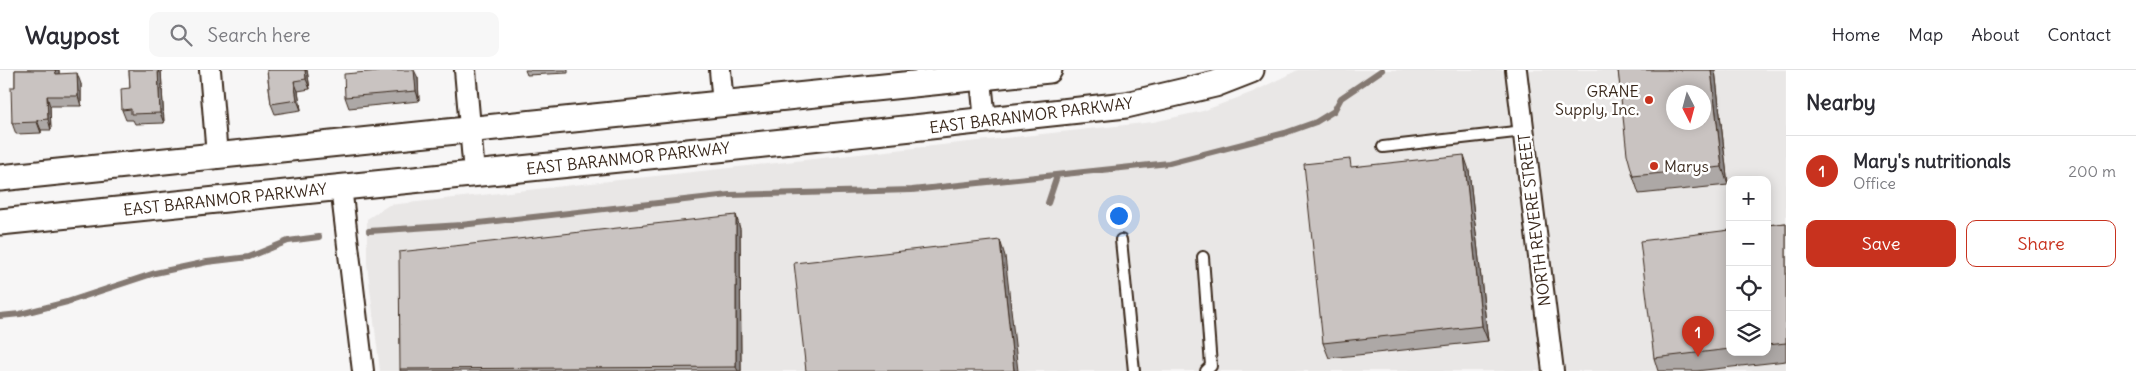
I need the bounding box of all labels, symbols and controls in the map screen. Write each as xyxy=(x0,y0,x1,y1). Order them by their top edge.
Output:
search box xyxy=(149,12,499,57)
text: Waypost xyxy=(25,20,119,50)
icon: search xyxy=(167,21,195,49)
text: Search here xyxy=(207,23,310,47)
text: Home xyxy=(1832,23,1880,46)
text: Map xyxy=(1908,23,1943,46)
text: About xyxy=(1971,23,2019,46)
text: Contact xyxy=(2047,23,2111,46)
place label: GRANE Supply, Inc. xyxy=(1555,81,1639,119)
north arrow xyxy=(1666,85,1711,130)
text: Nearby xyxy=(1806,89,1876,116)
street label: EAST BARANMOR PARKWAY xyxy=(928,93,1134,137)
marker: GRANE Supply, Inc. xyxy=(1643,94,1655,106)
street label: NORTH REVERE STREET xyxy=(1513,133,1555,307)
street label: EAST BARANMOR PARKWAY xyxy=(525,137,731,179)
text: Mary's nutritionals xyxy=(1853,149,2011,173)
place label: Marys xyxy=(1664,156,1709,176)
marker: Marys xyxy=(1648,160,1660,172)
text: 1 xyxy=(1819,161,1825,181)
text: 200 m xyxy=(2068,161,2116,181)
text: Office xyxy=(1853,173,1896,193)
map controls xyxy=(1726,176,1771,356)
button: + xyxy=(1726,176,1771,221)
street label: EAST BARANMOR PARKWAY xyxy=(122,178,328,220)
your location xyxy=(1106,203,1132,229)
button: Save xyxy=(1806,220,1956,267)
button: Share xyxy=(1966,220,2116,267)
button: − xyxy=(1726,221,1771,266)
button: locate xyxy=(1726,266,1771,311)
button: layers xyxy=(1726,311,1771,356)
pin: 1 xyxy=(1682,316,1714,357)

